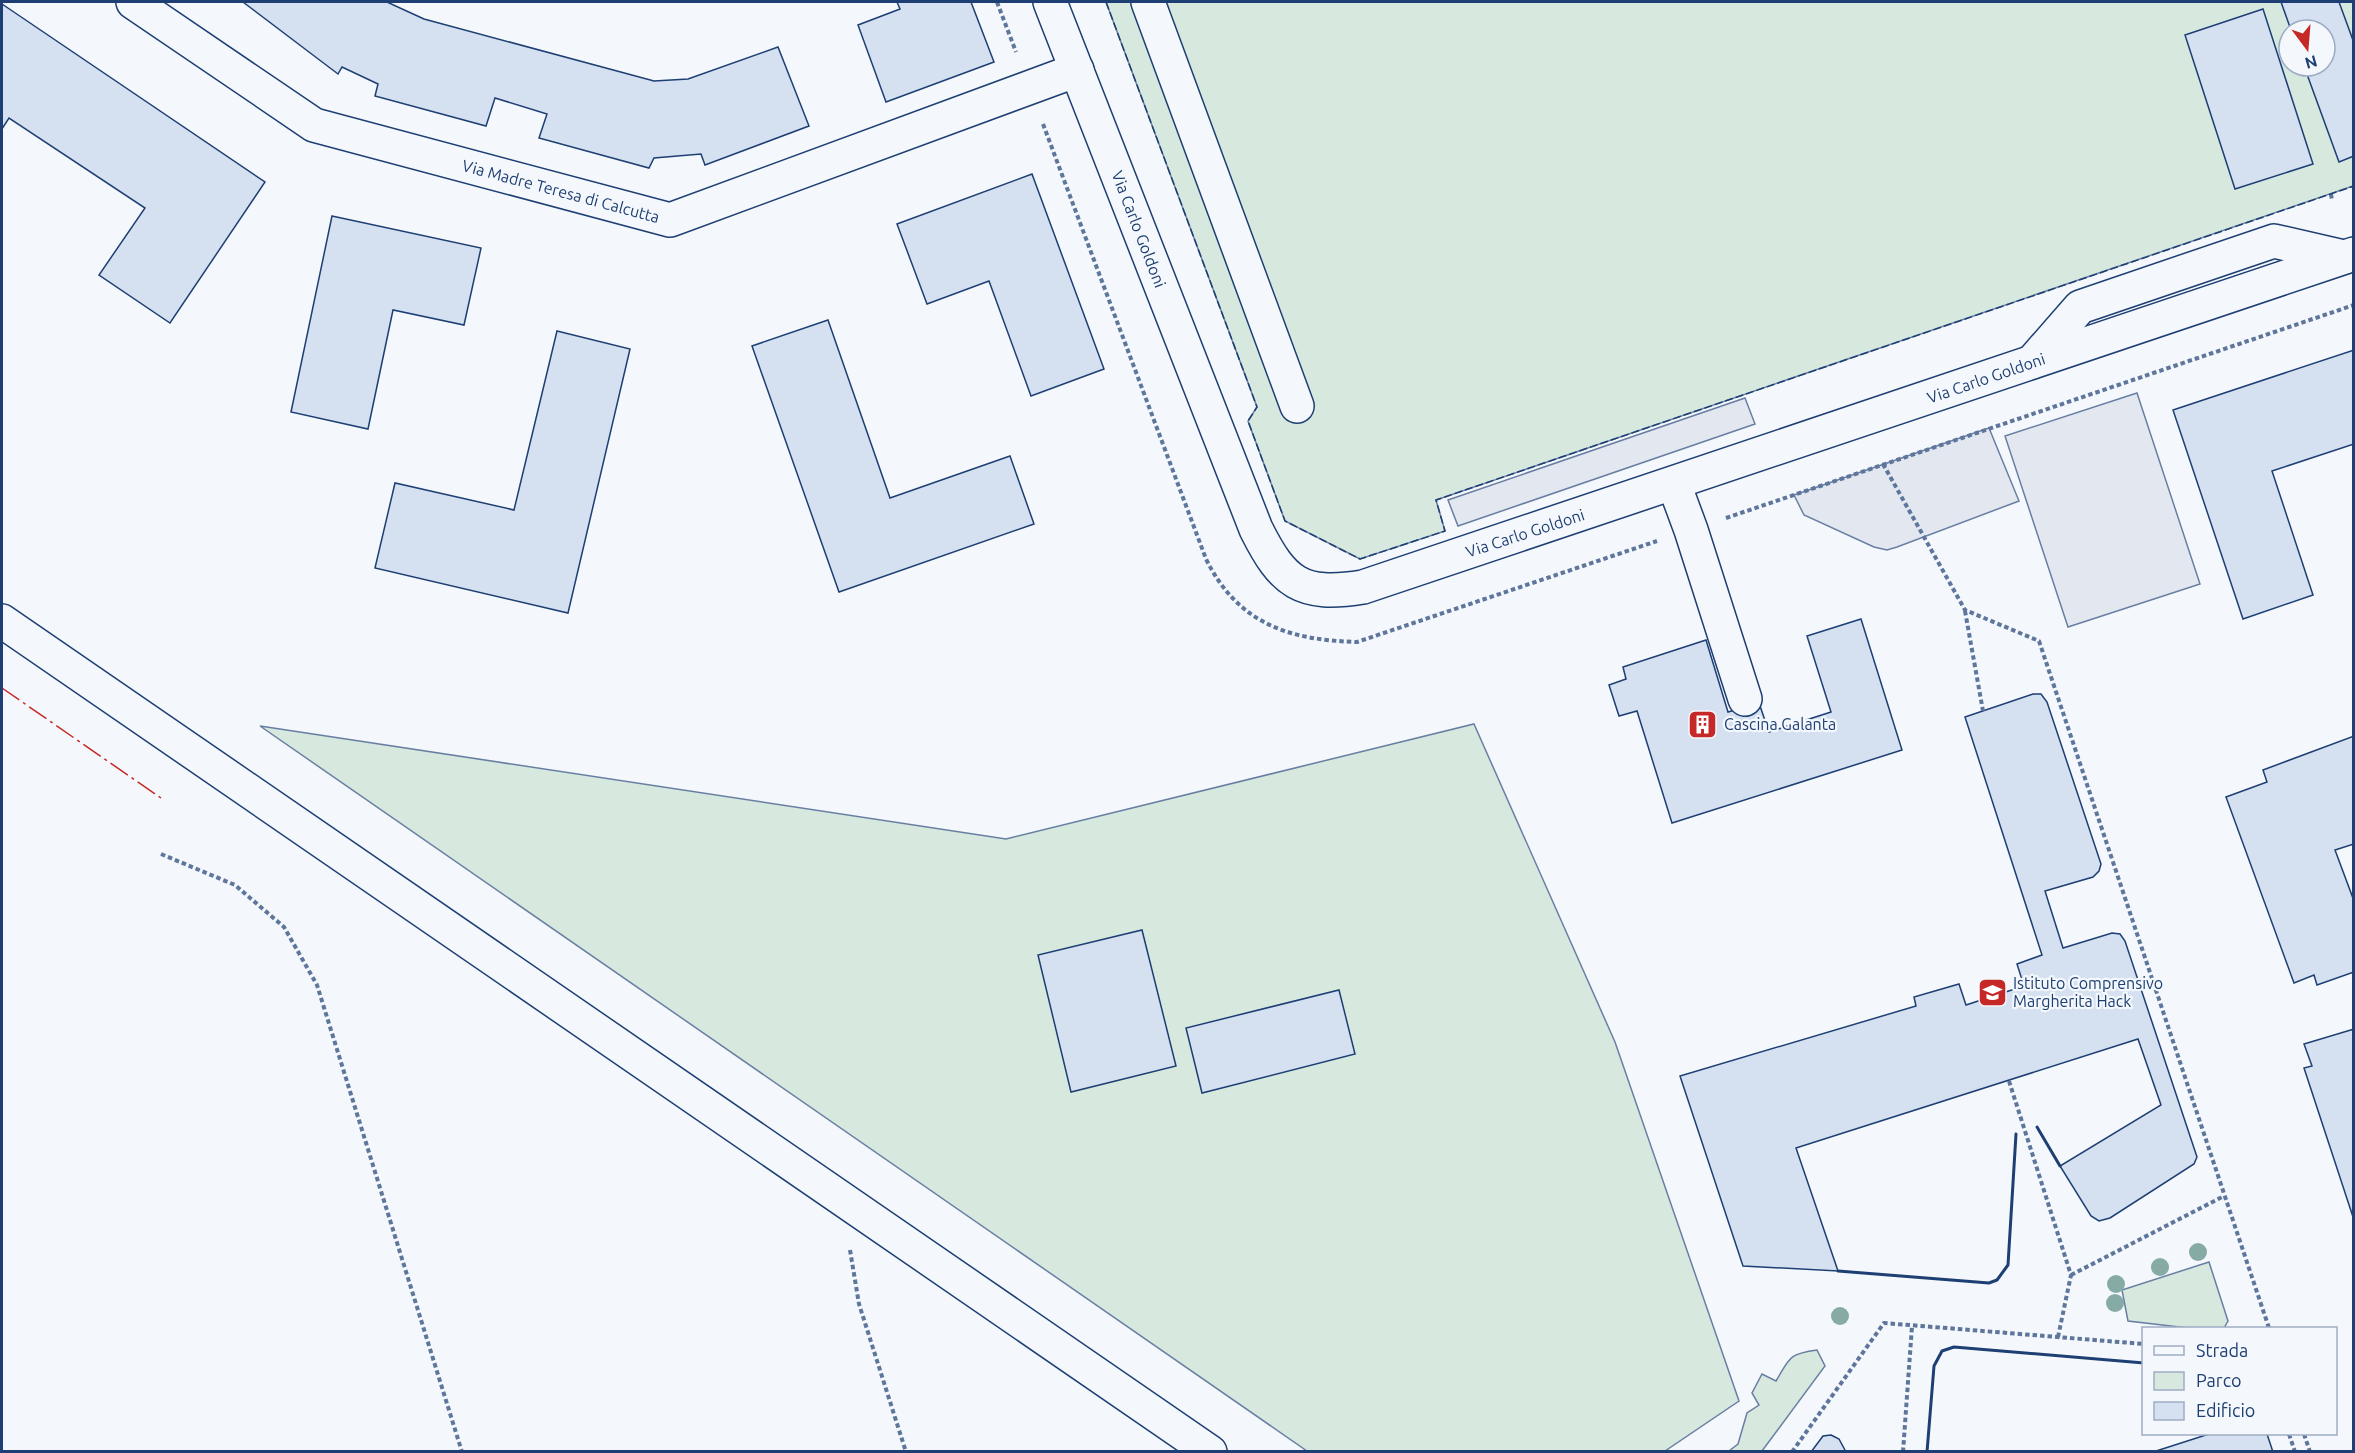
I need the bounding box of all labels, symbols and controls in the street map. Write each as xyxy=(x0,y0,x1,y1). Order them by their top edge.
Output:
north arrow xyxy=(2277,18,2337,78)
text: N xyxy=(2303,52,2319,73)
street label: Via Madre Teresa di Calcutta xyxy=(460,156,662,226)
street label: Via Carlo Goldoni xyxy=(1108,168,1170,290)
street label: Via Carlo Goldoni xyxy=(1925,349,2047,407)
street label: Via Carlo Goldoni xyxy=(1463,505,1587,561)
building icon: Cascina Galanta xyxy=(1687,708,1719,740)
place label: Cascina Galanta xyxy=(1724,715,1836,733)
place label: Istituto Comprensivo Margherita Hack xyxy=(2013,974,2163,1010)
school or university icon: Istituto Comprensivo Margherita Hack xyxy=(1976,976,2008,1008)
legend xyxy=(2142,1327,2337,1435)
text: Strada xyxy=(2196,1340,2248,1360)
text: Parco xyxy=(2196,1370,2242,1390)
text: Edificio xyxy=(2196,1400,2255,1420)

